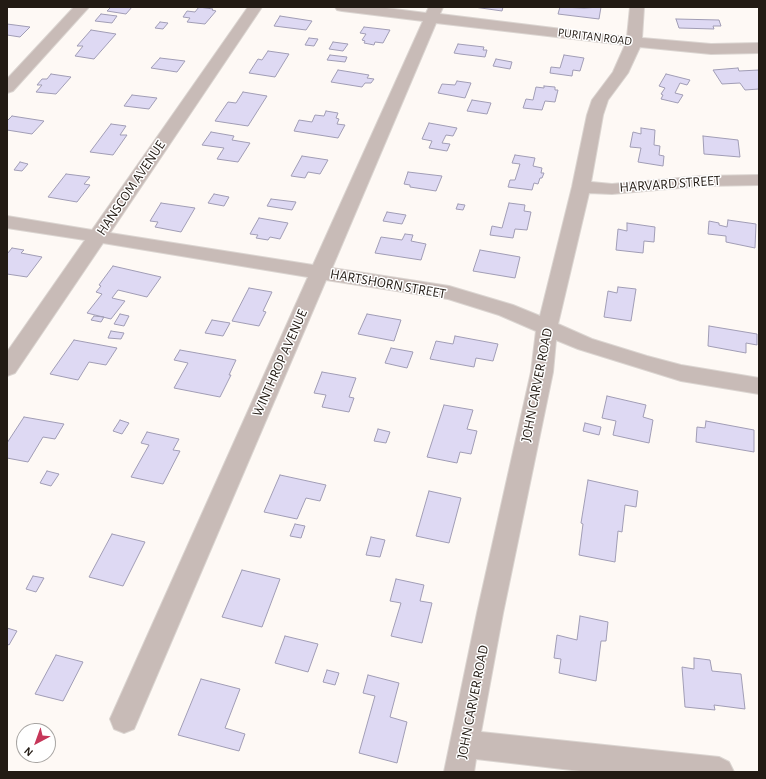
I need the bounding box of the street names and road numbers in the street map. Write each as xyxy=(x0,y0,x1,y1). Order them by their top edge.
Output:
street label: PURITAN ROAD xyxy=(557,25,633,49)
street label: HANSCOM AVENUE xyxy=(93,137,169,239)
street label: HARVARD STREET xyxy=(619,172,721,196)
street label: HARTSHORN STREET xyxy=(329,266,447,302)
street label: WINTHROP AVENUE xyxy=(249,307,311,419)
street label: JOHN CARVER ROAD xyxy=(518,327,556,443)
street label: JOHN CARVER ROAD xyxy=(454,644,492,760)

